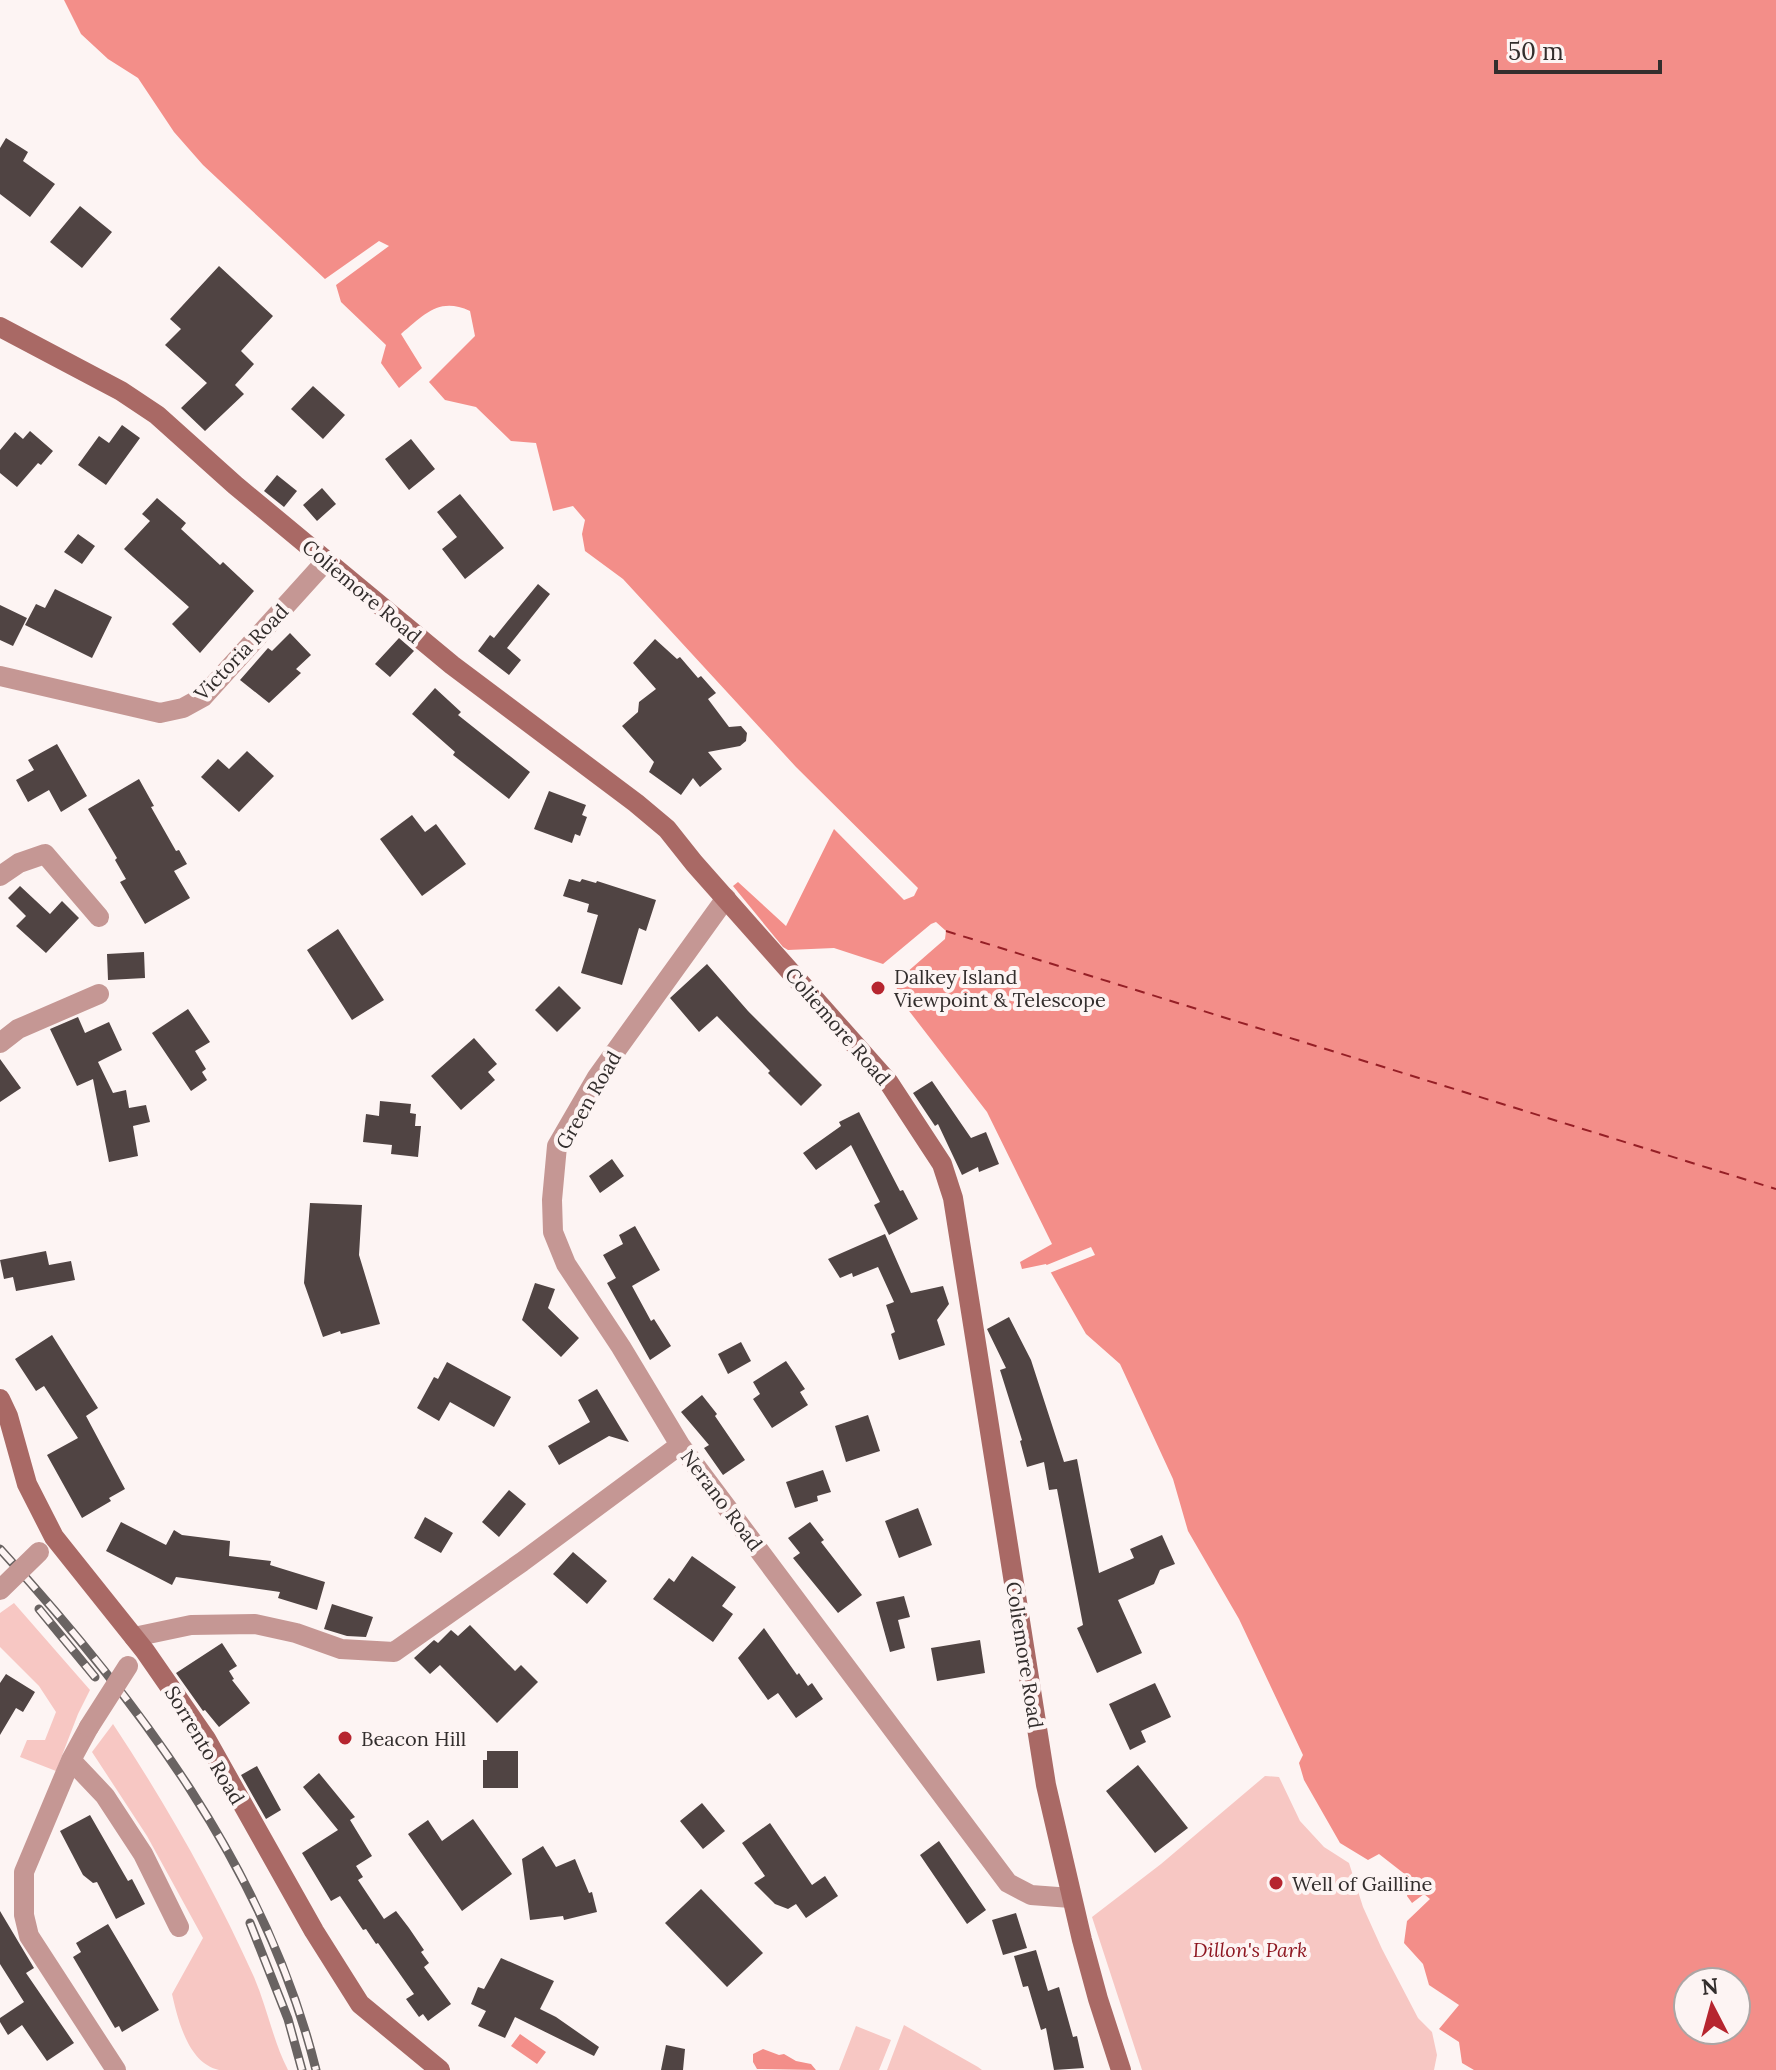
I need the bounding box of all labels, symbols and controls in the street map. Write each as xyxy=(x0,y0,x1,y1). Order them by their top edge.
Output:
scale bar xyxy=(1496,24,1660,74)
text: 50 m xyxy=(1508,36,1564,67)
street label: Coliemore Road xyxy=(297,534,427,648)
street label: Victoria Road xyxy=(188,598,293,706)
street label: Coliemore Road xyxy=(780,962,896,1090)
place label: Dalkey Island Viewpoint & Telescope xyxy=(893,964,1106,1012)
marker: Dalkey Island Viewpoint & Telescope xyxy=(869,979,887,997)
street label: Green Road xyxy=(550,1046,626,1154)
street label: Nerano Road xyxy=(676,1444,768,1556)
street label: Coliemore Road xyxy=(1001,1580,1049,1730)
street label: Sorrento Road xyxy=(160,1681,250,1809)
place label: Beacon Hill xyxy=(361,1726,466,1751)
marker: Beacon Hill xyxy=(336,1729,354,1747)
place label: Well of Gailline xyxy=(1292,1871,1433,1896)
marker: Well of Gailline xyxy=(1267,1874,1285,1892)
park label: Dillon's Park xyxy=(1193,1937,1307,1962)
north arrow xyxy=(1672,1966,1752,2046)
text: N xyxy=(1700,1971,1720,2001)

